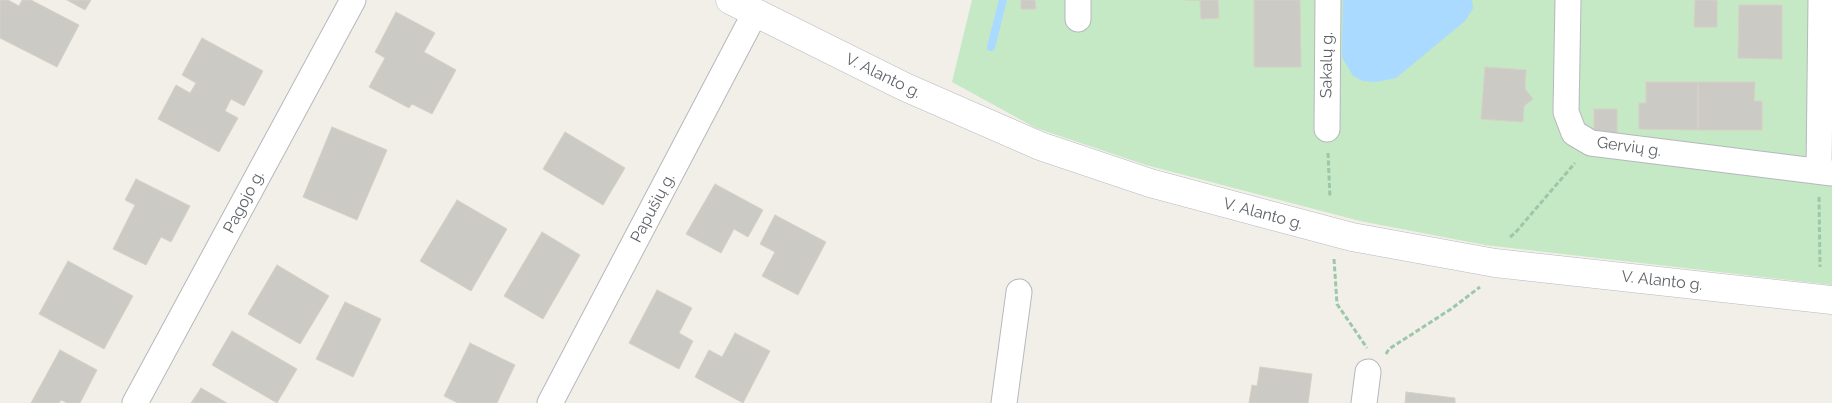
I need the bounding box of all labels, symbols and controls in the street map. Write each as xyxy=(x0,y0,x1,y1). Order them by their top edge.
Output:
street label: Sakalų g. xyxy=(1317,32,1337,98)
street label: V. Alanto g. xyxy=(842,49,924,103)
street label: Gervių g. xyxy=(1595,133,1663,161)
street label: Pagojo g. xyxy=(220,167,268,237)
street label: Papušių g. xyxy=(627,170,679,246)
street label: V. Alanto g. xyxy=(1221,194,1305,234)
street label: V. Alanto g. xyxy=(1620,267,1704,295)

